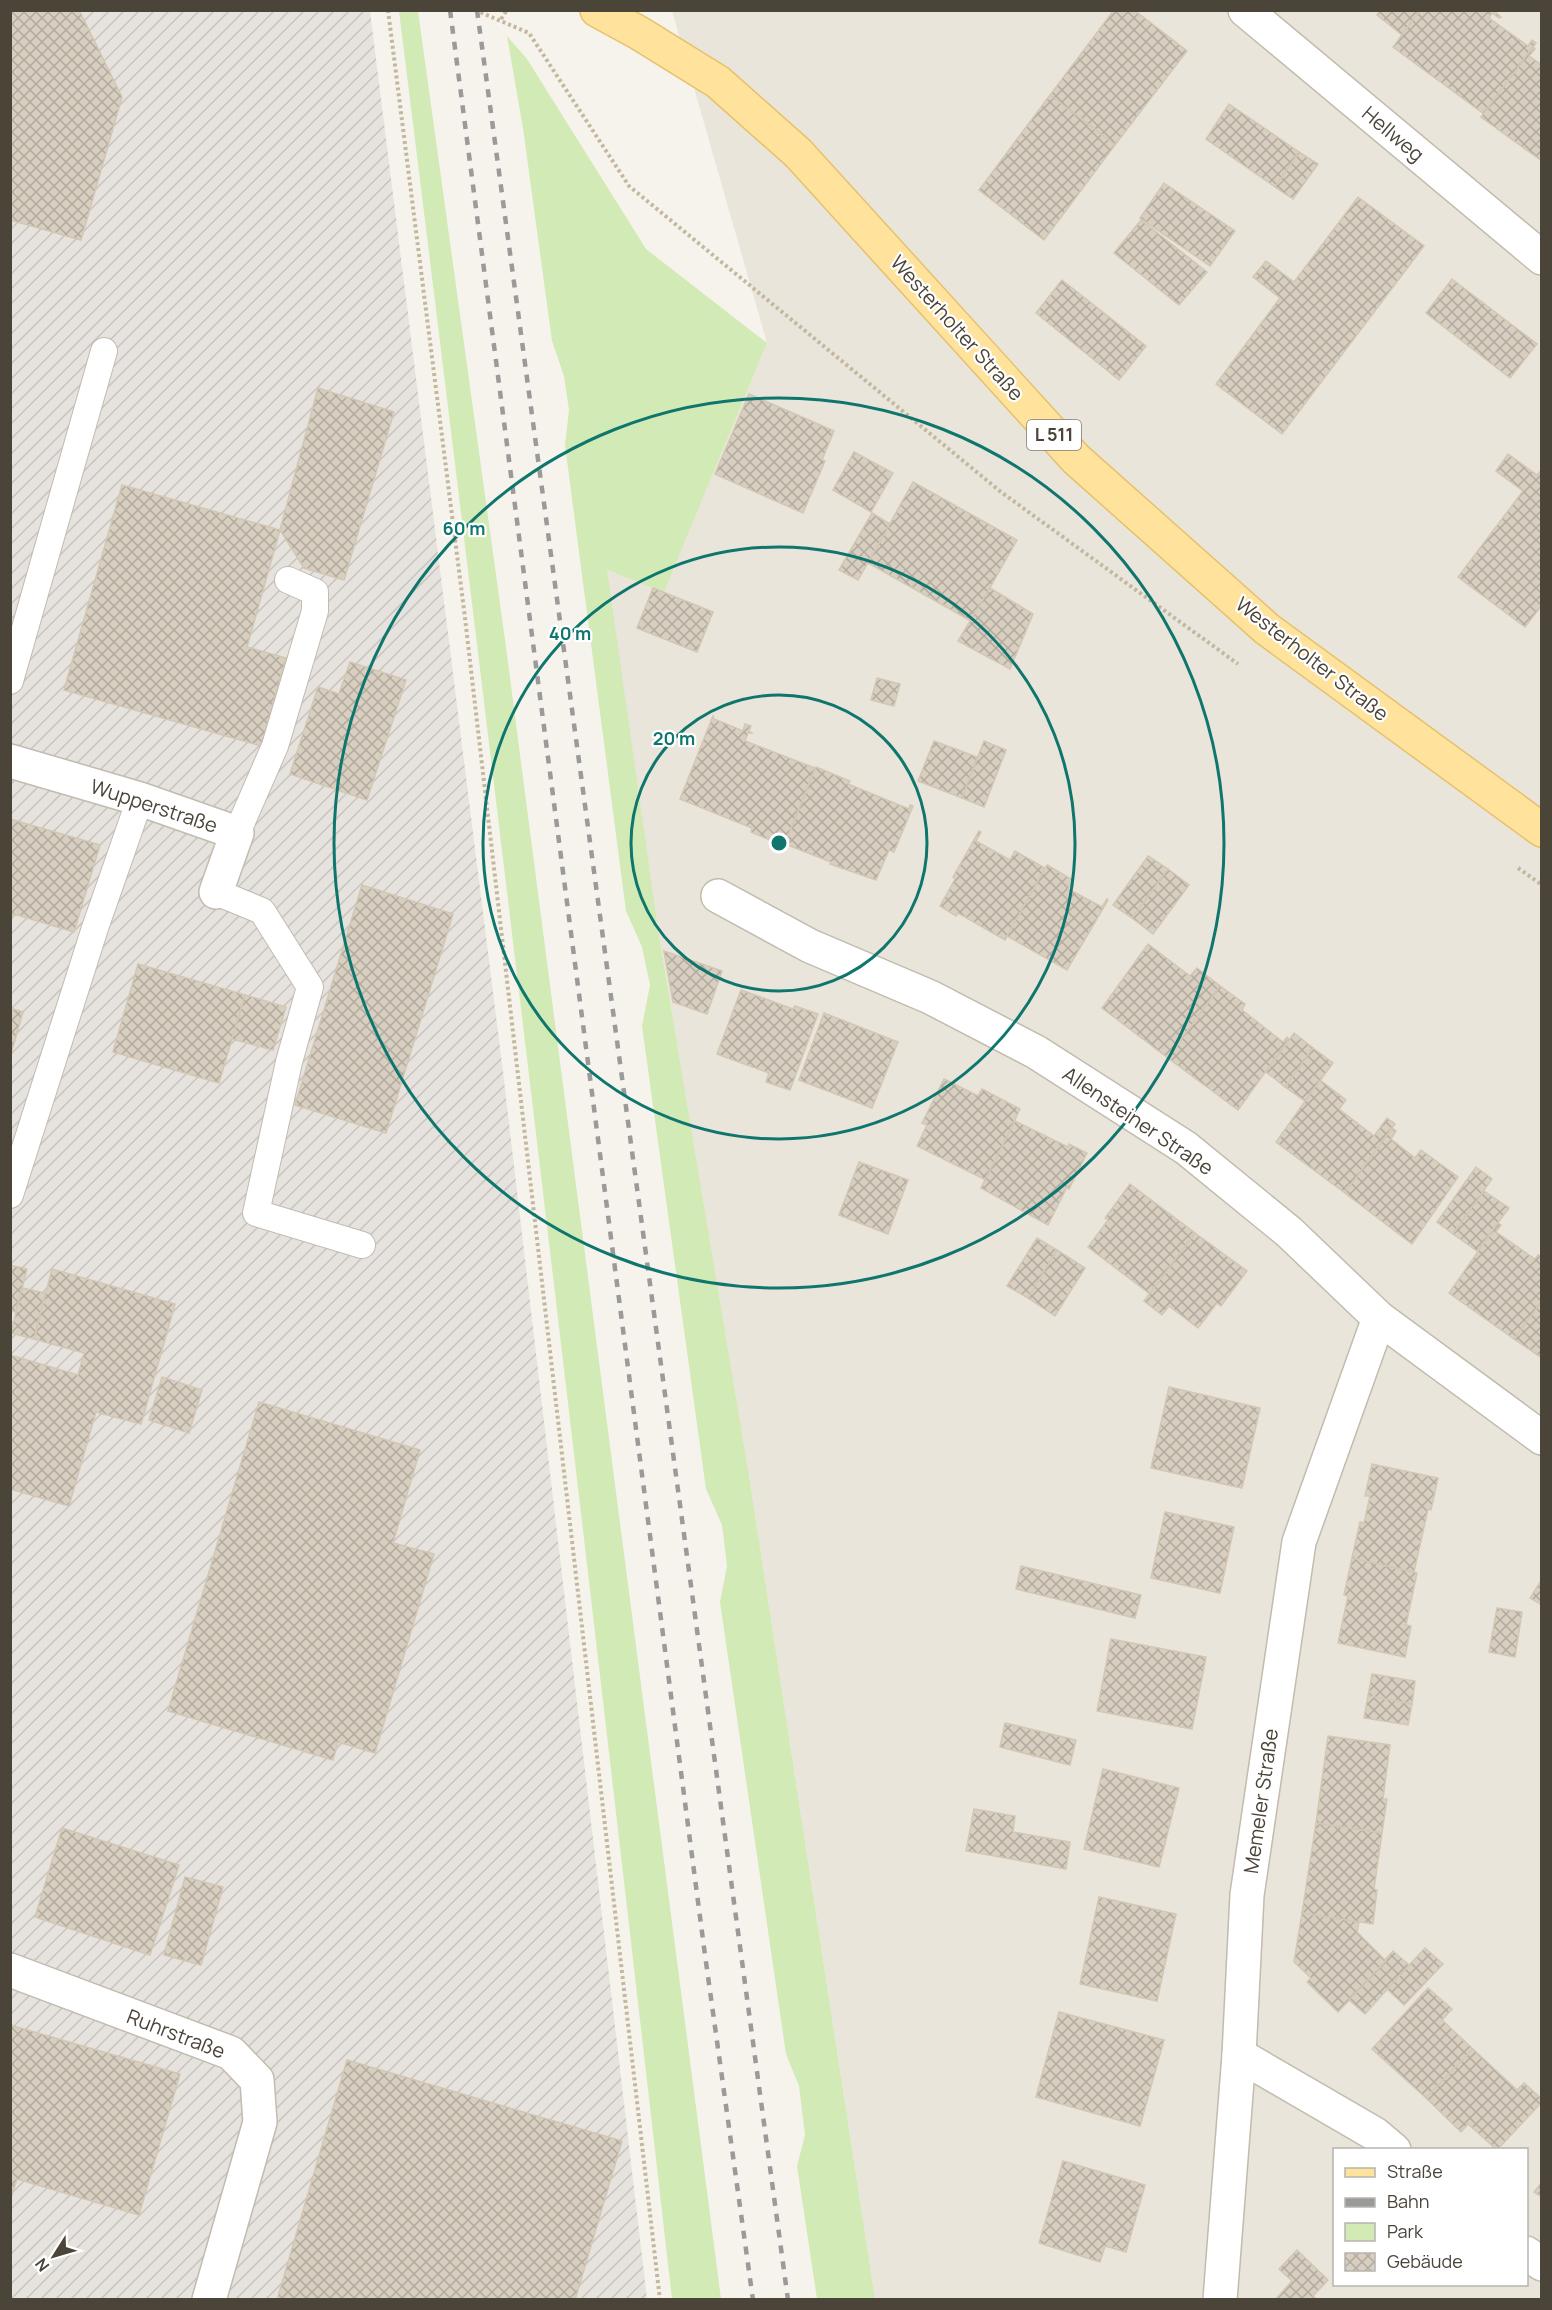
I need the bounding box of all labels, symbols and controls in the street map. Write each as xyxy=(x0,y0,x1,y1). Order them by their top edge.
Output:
street label: Hellweg xyxy=(1357,100,1430,167)
street label: Westerholter Straße xyxy=(885,249,1030,406)
road number: L 511 xyxy=(1027,420,1081,450)
text: 60 m xyxy=(443,516,485,540)
street label: Westerholter Straße xyxy=(1230,590,1394,727)
text: 40 m xyxy=(549,621,591,645)
text: 20 m xyxy=(653,726,695,750)
street label: Wupperstraße xyxy=(87,772,221,839)
centre of rings xyxy=(769,833,789,853)
street label: Allensteiner Straße xyxy=(1058,1060,1219,1181)
street label: Memeler Straße xyxy=(1237,1727,1284,1875)
street label: Ruhrstraße xyxy=(123,2002,229,2065)
legend xyxy=(1333,2148,1528,2286)
text: Straße xyxy=(1387,2159,1443,2183)
text: Bahn xyxy=(1387,2189,1429,2213)
text: Park xyxy=(1387,2219,1424,2243)
north arrow xyxy=(24,2226,84,2286)
text: Gebäude xyxy=(1387,2249,1463,2273)
text: N xyxy=(30,2254,54,2276)

